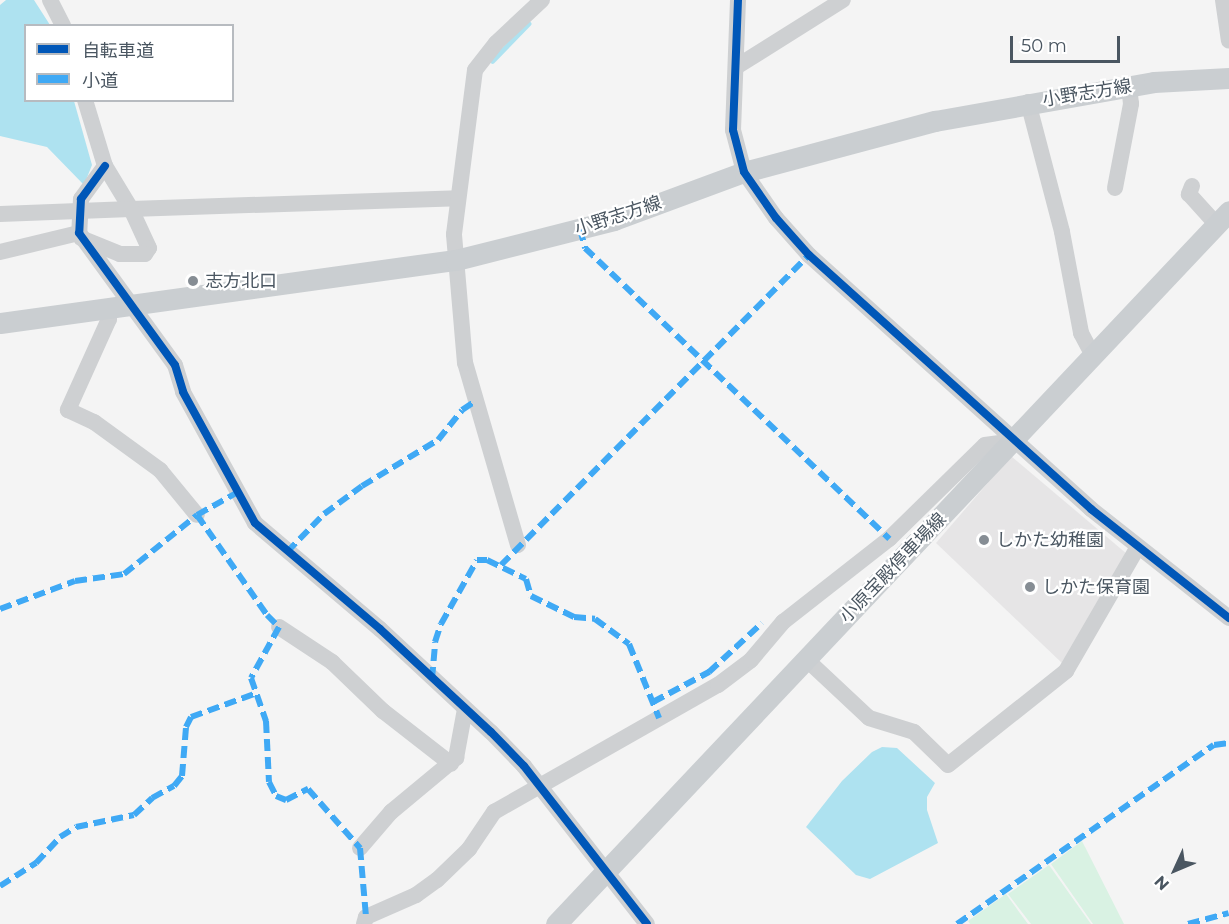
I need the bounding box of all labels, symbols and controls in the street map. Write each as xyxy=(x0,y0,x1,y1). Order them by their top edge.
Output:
legend xyxy=(24,24,234,102)
scale bar xyxy=(1013,24,1122,62)
text: 50 m xyxy=(1021,35,1067,57)
text: 自転車道 xyxy=(82,40,154,62)
text: 小道 xyxy=(82,70,118,92)
street label: 小野志方線 xyxy=(1041,75,1133,111)
street label: 小野志方線 xyxy=(572,192,664,240)
place label: 志方北口 xyxy=(205,270,277,292)
marker: 志方北口 xyxy=(186,274,200,288)
street label: 小原宝殿停車場線 xyxy=(835,509,951,627)
place label: しかた幼稚園 xyxy=(996,529,1104,551)
marker: しかた幼稚園 xyxy=(977,533,991,547)
place label: しかた保育園 xyxy=(1042,576,1150,598)
marker: しかた保育園 xyxy=(1023,580,1037,594)
north arrow xyxy=(1145,840,1205,900)
text: N xyxy=(1150,872,1173,894)

